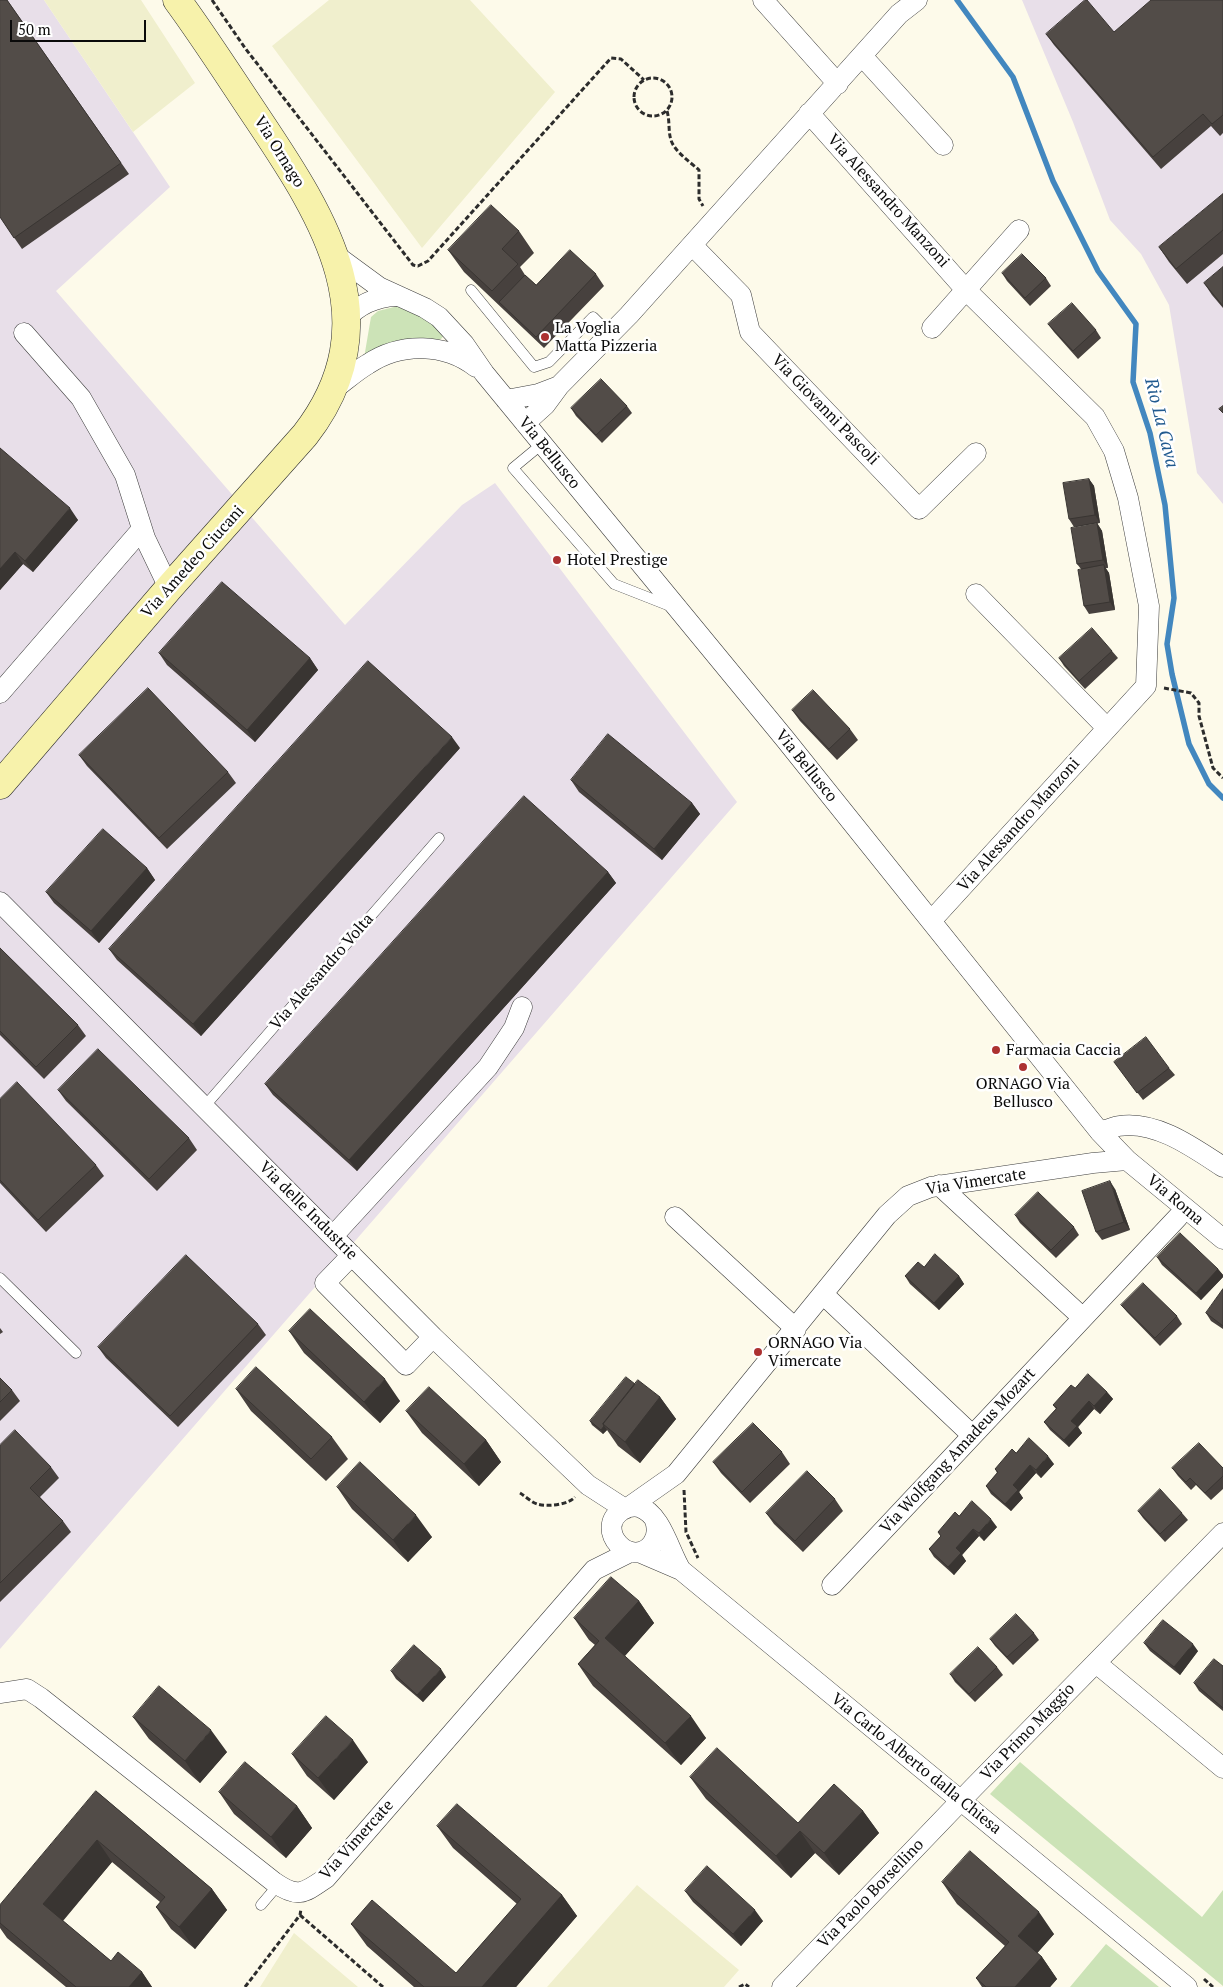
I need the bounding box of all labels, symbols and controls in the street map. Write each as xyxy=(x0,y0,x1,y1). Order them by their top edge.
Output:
scale bar xyxy=(12,10,149,42)
text: 50 m xyxy=(18,19,51,39)
street label: Via Ornago xyxy=(250,113,308,191)
street label: Via Alessandro Manzoni xyxy=(823,130,953,272)
place label: La Voglia Matta Pizzeria xyxy=(555,318,657,356)
marker: La Voglia Matta Pizzeria xyxy=(539,331,551,343)
street label: Via Giovanni Pascoli xyxy=(767,351,883,469)
water label: Rio La Cava xyxy=(1139,376,1183,470)
street label: Via Bellusco xyxy=(514,413,584,493)
street label: Via Amedeo Ciucani xyxy=(138,502,248,622)
place label: Hotel Prestige xyxy=(567,550,668,570)
marker: Hotel Prestige xyxy=(551,554,563,566)
street label: Via Bellusco xyxy=(771,726,841,806)
street label: Via Alessandro Manzoni xyxy=(954,754,1084,896)
street label: Via Alessandro Volta xyxy=(266,910,378,1034)
place label: Farmacia Caccia xyxy=(1006,1040,1121,1060)
marker: Farmacia Caccia xyxy=(990,1044,1002,1056)
marker: ORNAGO Via Bellusco xyxy=(1017,1061,1029,1073)
place label: ORNAGO Via Bellusco xyxy=(976,1074,1070,1112)
street label: Via delle Industrie xyxy=(255,1158,361,1264)
street label: Via Vimercate xyxy=(925,1165,1027,1199)
street label: Via Roma xyxy=(1143,1171,1207,1229)
place label: ORNAGO Via Vimercate xyxy=(768,1333,862,1371)
marker: ORNAGO Via Vimercate xyxy=(752,1346,764,1358)
street label: Via Wolfgang Amadeus Mozart xyxy=(876,1364,1040,1538)
street label: Via Primo Maggio xyxy=(977,1680,1079,1784)
street label: Via Carlo Alberto dalla Chiesa xyxy=(827,1689,1005,1839)
street label: Via Vimercate xyxy=(316,1796,398,1884)
street label: Via Paolo Borsellino xyxy=(814,1835,928,1953)

